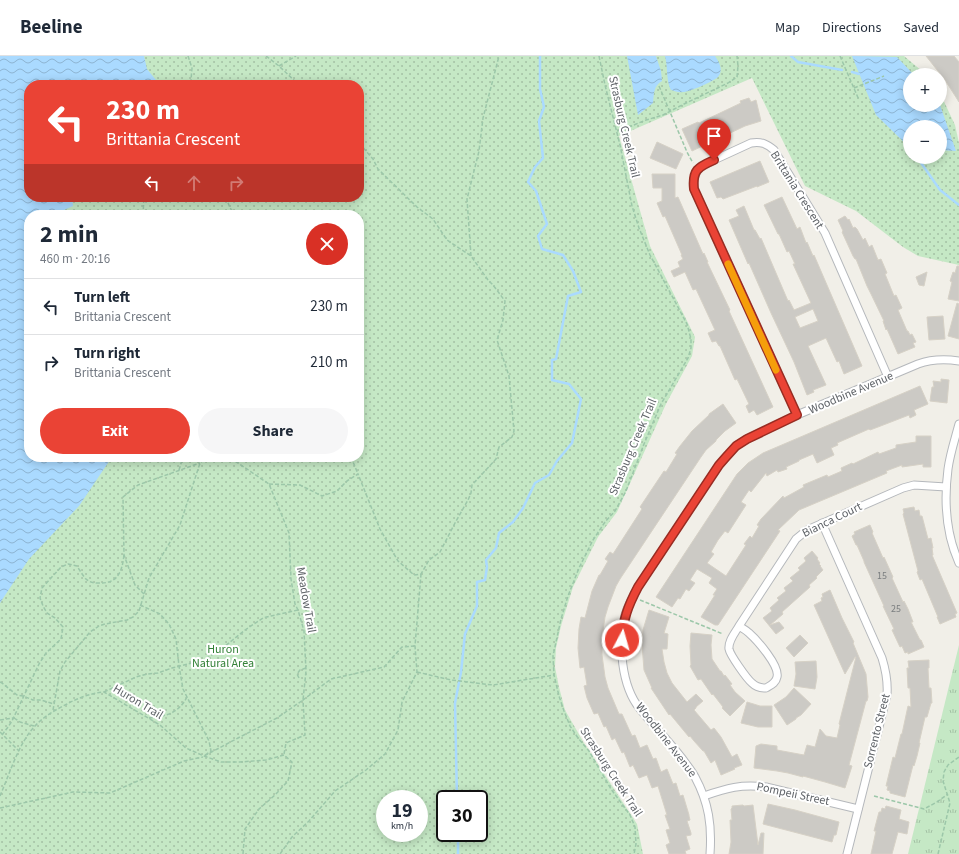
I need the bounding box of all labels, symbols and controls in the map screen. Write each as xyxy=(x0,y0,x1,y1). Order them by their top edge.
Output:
text: Beeline xyxy=(20,14,83,41)
text: Map xyxy=(775,18,800,38)
text: Directions xyxy=(822,18,881,38)
text: Saved xyxy=(903,18,939,38)
map controls xyxy=(903,68,947,164)
button: + xyxy=(903,68,947,112)
street label: Strasburg Creek Trail xyxy=(604,75,644,179)
text: 230 m xyxy=(106,90,180,130)
icon: left xyxy=(40,96,92,148)
pin xyxy=(697,119,731,160)
button: − xyxy=(903,120,947,164)
icon: arrive xyxy=(703,125,725,147)
text: Brittania Crescent xyxy=(106,127,240,152)
street label: Brittania Crescent xyxy=(766,148,828,232)
icon: left xyxy=(141,172,163,194)
icon: ahead xyxy=(183,172,205,194)
icon: right xyxy=(225,172,247,194)
text: 2 min xyxy=(40,217,98,252)
button: close xyxy=(306,223,348,265)
text: 460 m · 20:16 xyxy=(40,250,110,268)
text: Turn left xyxy=(74,287,130,308)
icon: left xyxy=(40,296,62,318)
text: 230 m xyxy=(310,296,348,317)
text: Brittania Crescent xyxy=(74,308,171,326)
text: Turn right xyxy=(74,343,140,364)
icon: right xyxy=(40,352,62,374)
text: 210 m xyxy=(310,352,348,373)
text: Brittania Crescent xyxy=(74,364,171,382)
street label: Woodbine Avenue xyxy=(806,367,896,419)
street label: Strasburg Creek Trail xyxy=(605,396,661,498)
button: Exit xyxy=(40,408,190,454)
button: Share xyxy=(198,408,348,454)
street label: Bianca Court xyxy=(799,498,865,542)
street label: Meadow Trail xyxy=(292,566,320,634)
house number: 15 xyxy=(877,569,887,583)
house number: 25 xyxy=(891,602,901,616)
position arrow xyxy=(601,619,643,661)
park label: Huron Natural Area xyxy=(192,641,254,672)
street label: Huron Trail xyxy=(110,680,166,724)
street label: Sorrento Street xyxy=(859,692,895,770)
street label: Woodbine Avenue xyxy=(631,699,701,781)
street label: Strasburg Creek Trail xyxy=(576,724,646,820)
street label: Pompeii Street xyxy=(755,778,831,810)
speed limit sign: 30 xyxy=(436,790,488,842)
text: 19 xyxy=(391,797,413,825)
text: km/h xyxy=(391,819,413,833)

